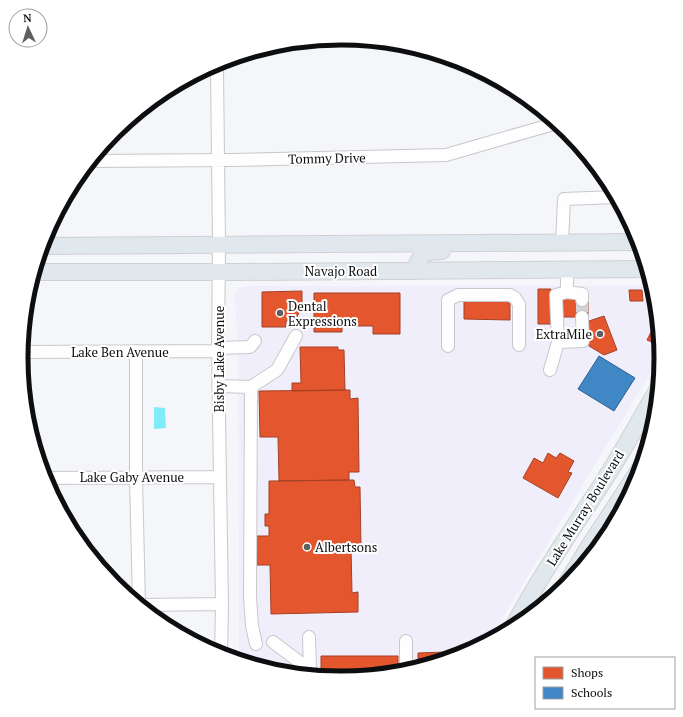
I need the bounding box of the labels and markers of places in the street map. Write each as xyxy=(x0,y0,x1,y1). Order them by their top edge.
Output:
place label: Dental Expressions xyxy=(288,297,357,330)
marker: Dental Expressions xyxy=(275,308,285,318)
place label: ExtraMile xyxy=(536,325,592,343)
marker: ExtraMile xyxy=(595,329,605,339)
place label: Albertsons xyxy=(315,538,377,556)
marker: Albertsons xyxy=(302,542,312,552)

